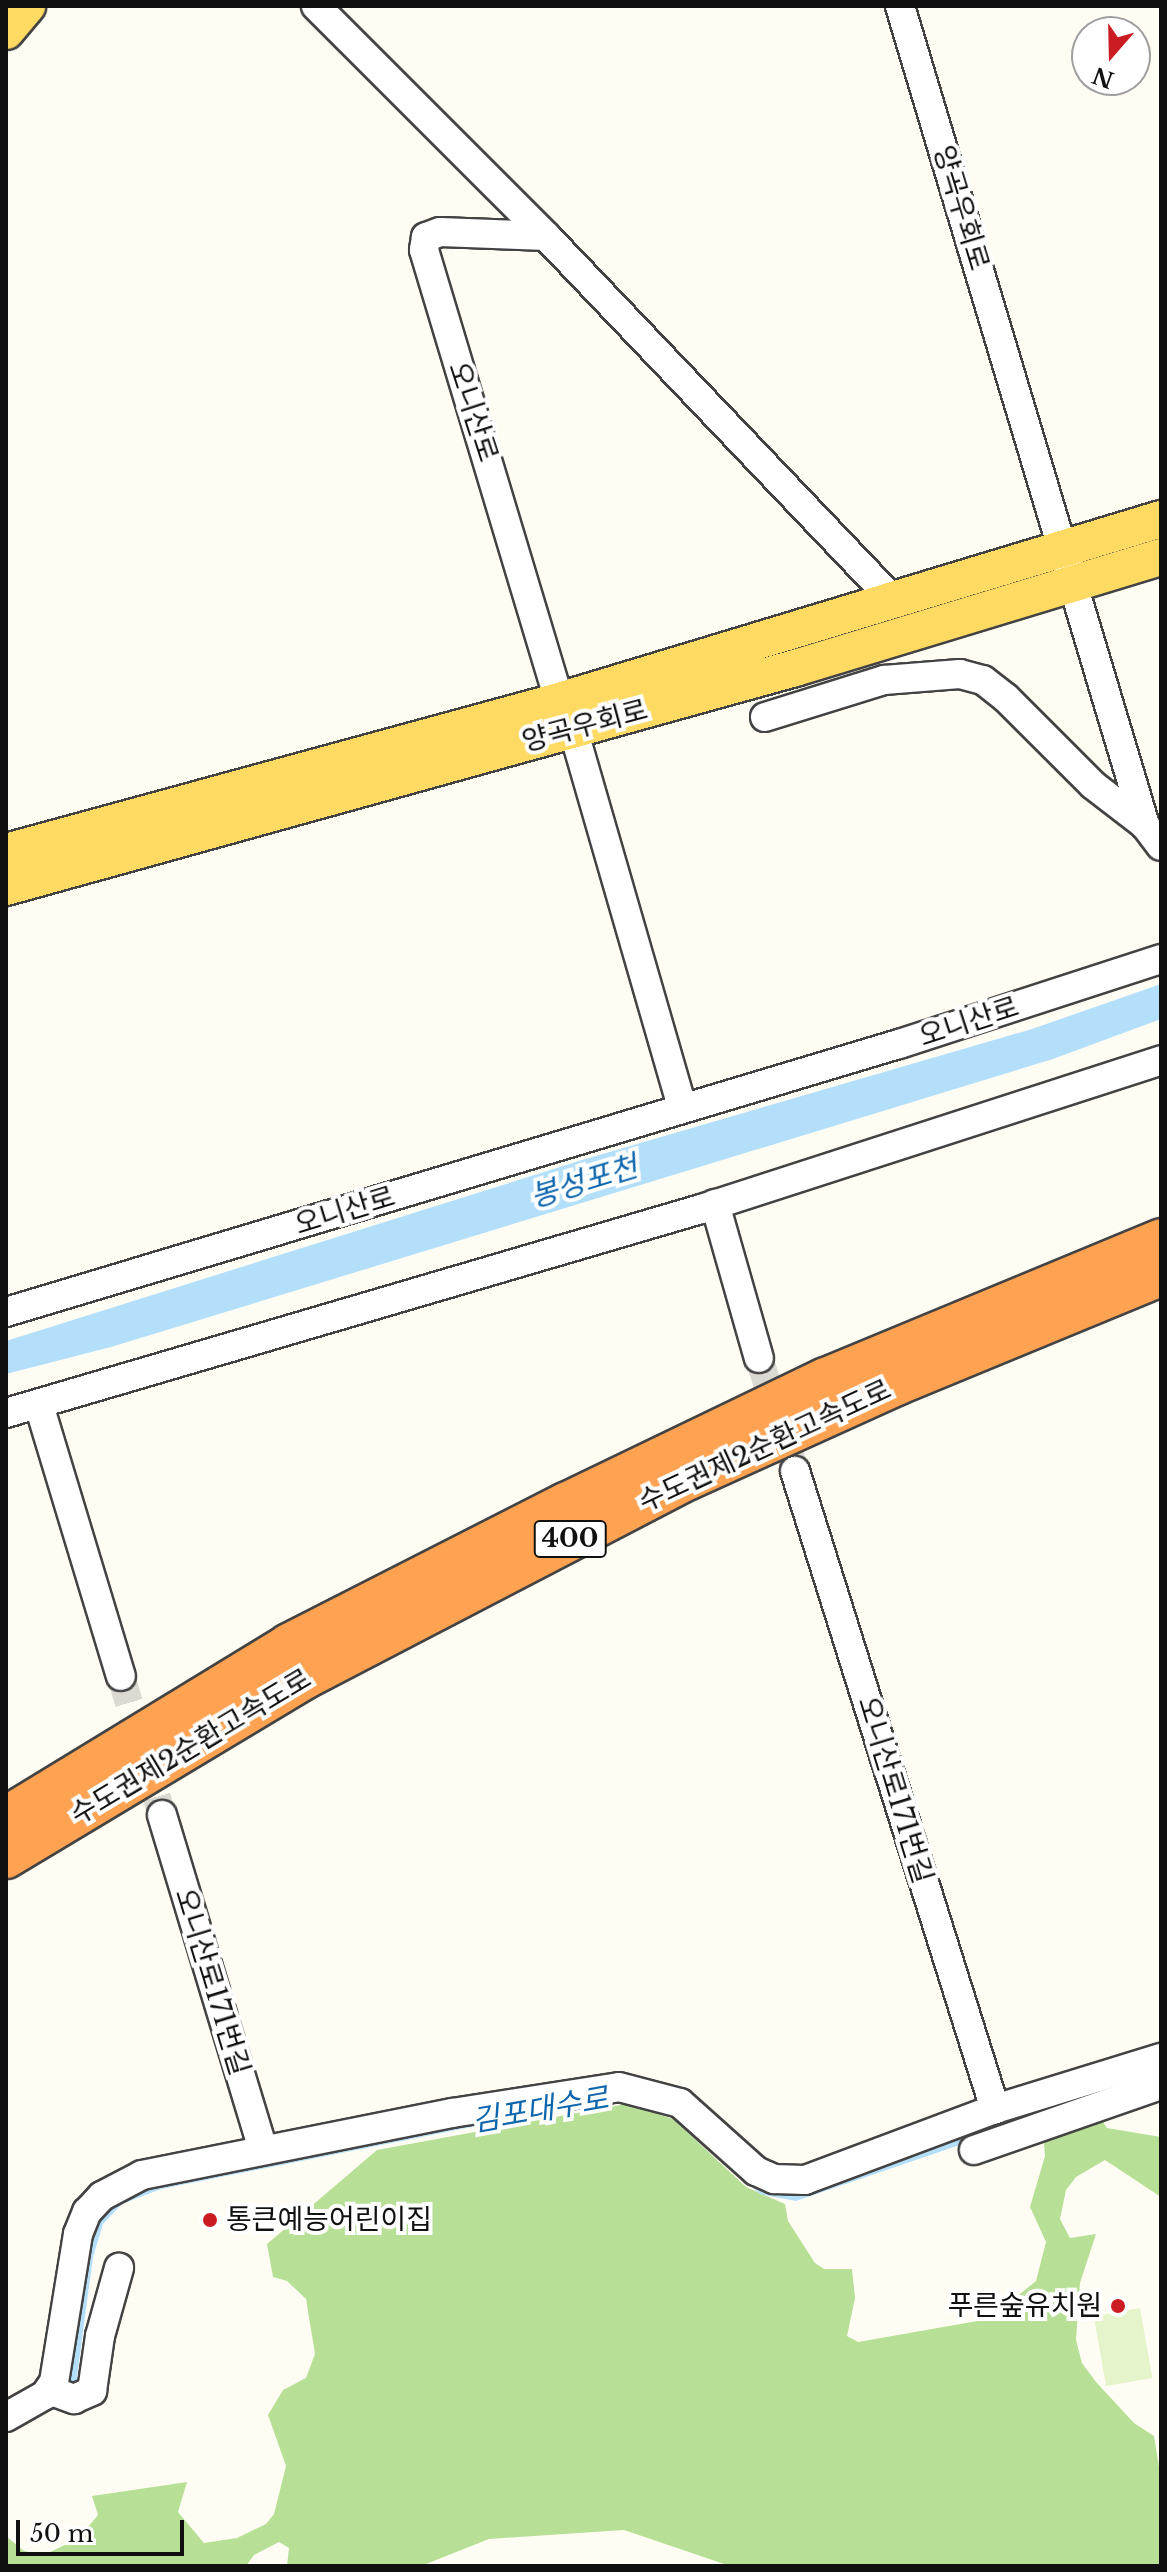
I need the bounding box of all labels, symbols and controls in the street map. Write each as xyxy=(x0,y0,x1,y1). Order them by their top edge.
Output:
north arrow xyxy=(1071,16,1151,96)
text: N xyxy=(1089,61,1118,93)
street label: 양곡우회로 xyxy=(926,142,996,274)
street label: 오니산로 xyxy=(441,358,505,466)
street label: 양곡우회로 xyxy=(518,693,652,759)
street label: 오니산로 xyxy=(915,990,1023,1054)
water label: 봉성포천 xyxy=(526,1149,642,1215)
street label: 오니산로 xyxy=(291,1180,399,1242)
street label: 수도권제2순환고속도로 xyxy=(633,1373,897,1519)
road number: 400 xyxy=(532,1517,608,1561)
street label: 수도권제2순환고속도로 xyxy=(65,1662,317,1832)
street label: 오니산로171번길 xyxy=(851,1693,939,1887)
street label: 오니산로171번길 xyxy=(168,1885,256,2079)
water label: 김포대수로 xyxy=(469,2080,611,2140)
place label: 통큰예능어린이집 xyxy=(226,2203,432,2237)
marker: 통큰예능어린이집 xyxy=(201,2211,219,2229)
place label: 푸른숲유치원 xyxy=(947,2289,1102,2323)
marker: 푸른숲유치원 xyxy=(1109,2297,1127,2315)
scale bar xyxy=(20,2504,188,2554)
text: 50 m xyxy=(30,2519,93,2548)

